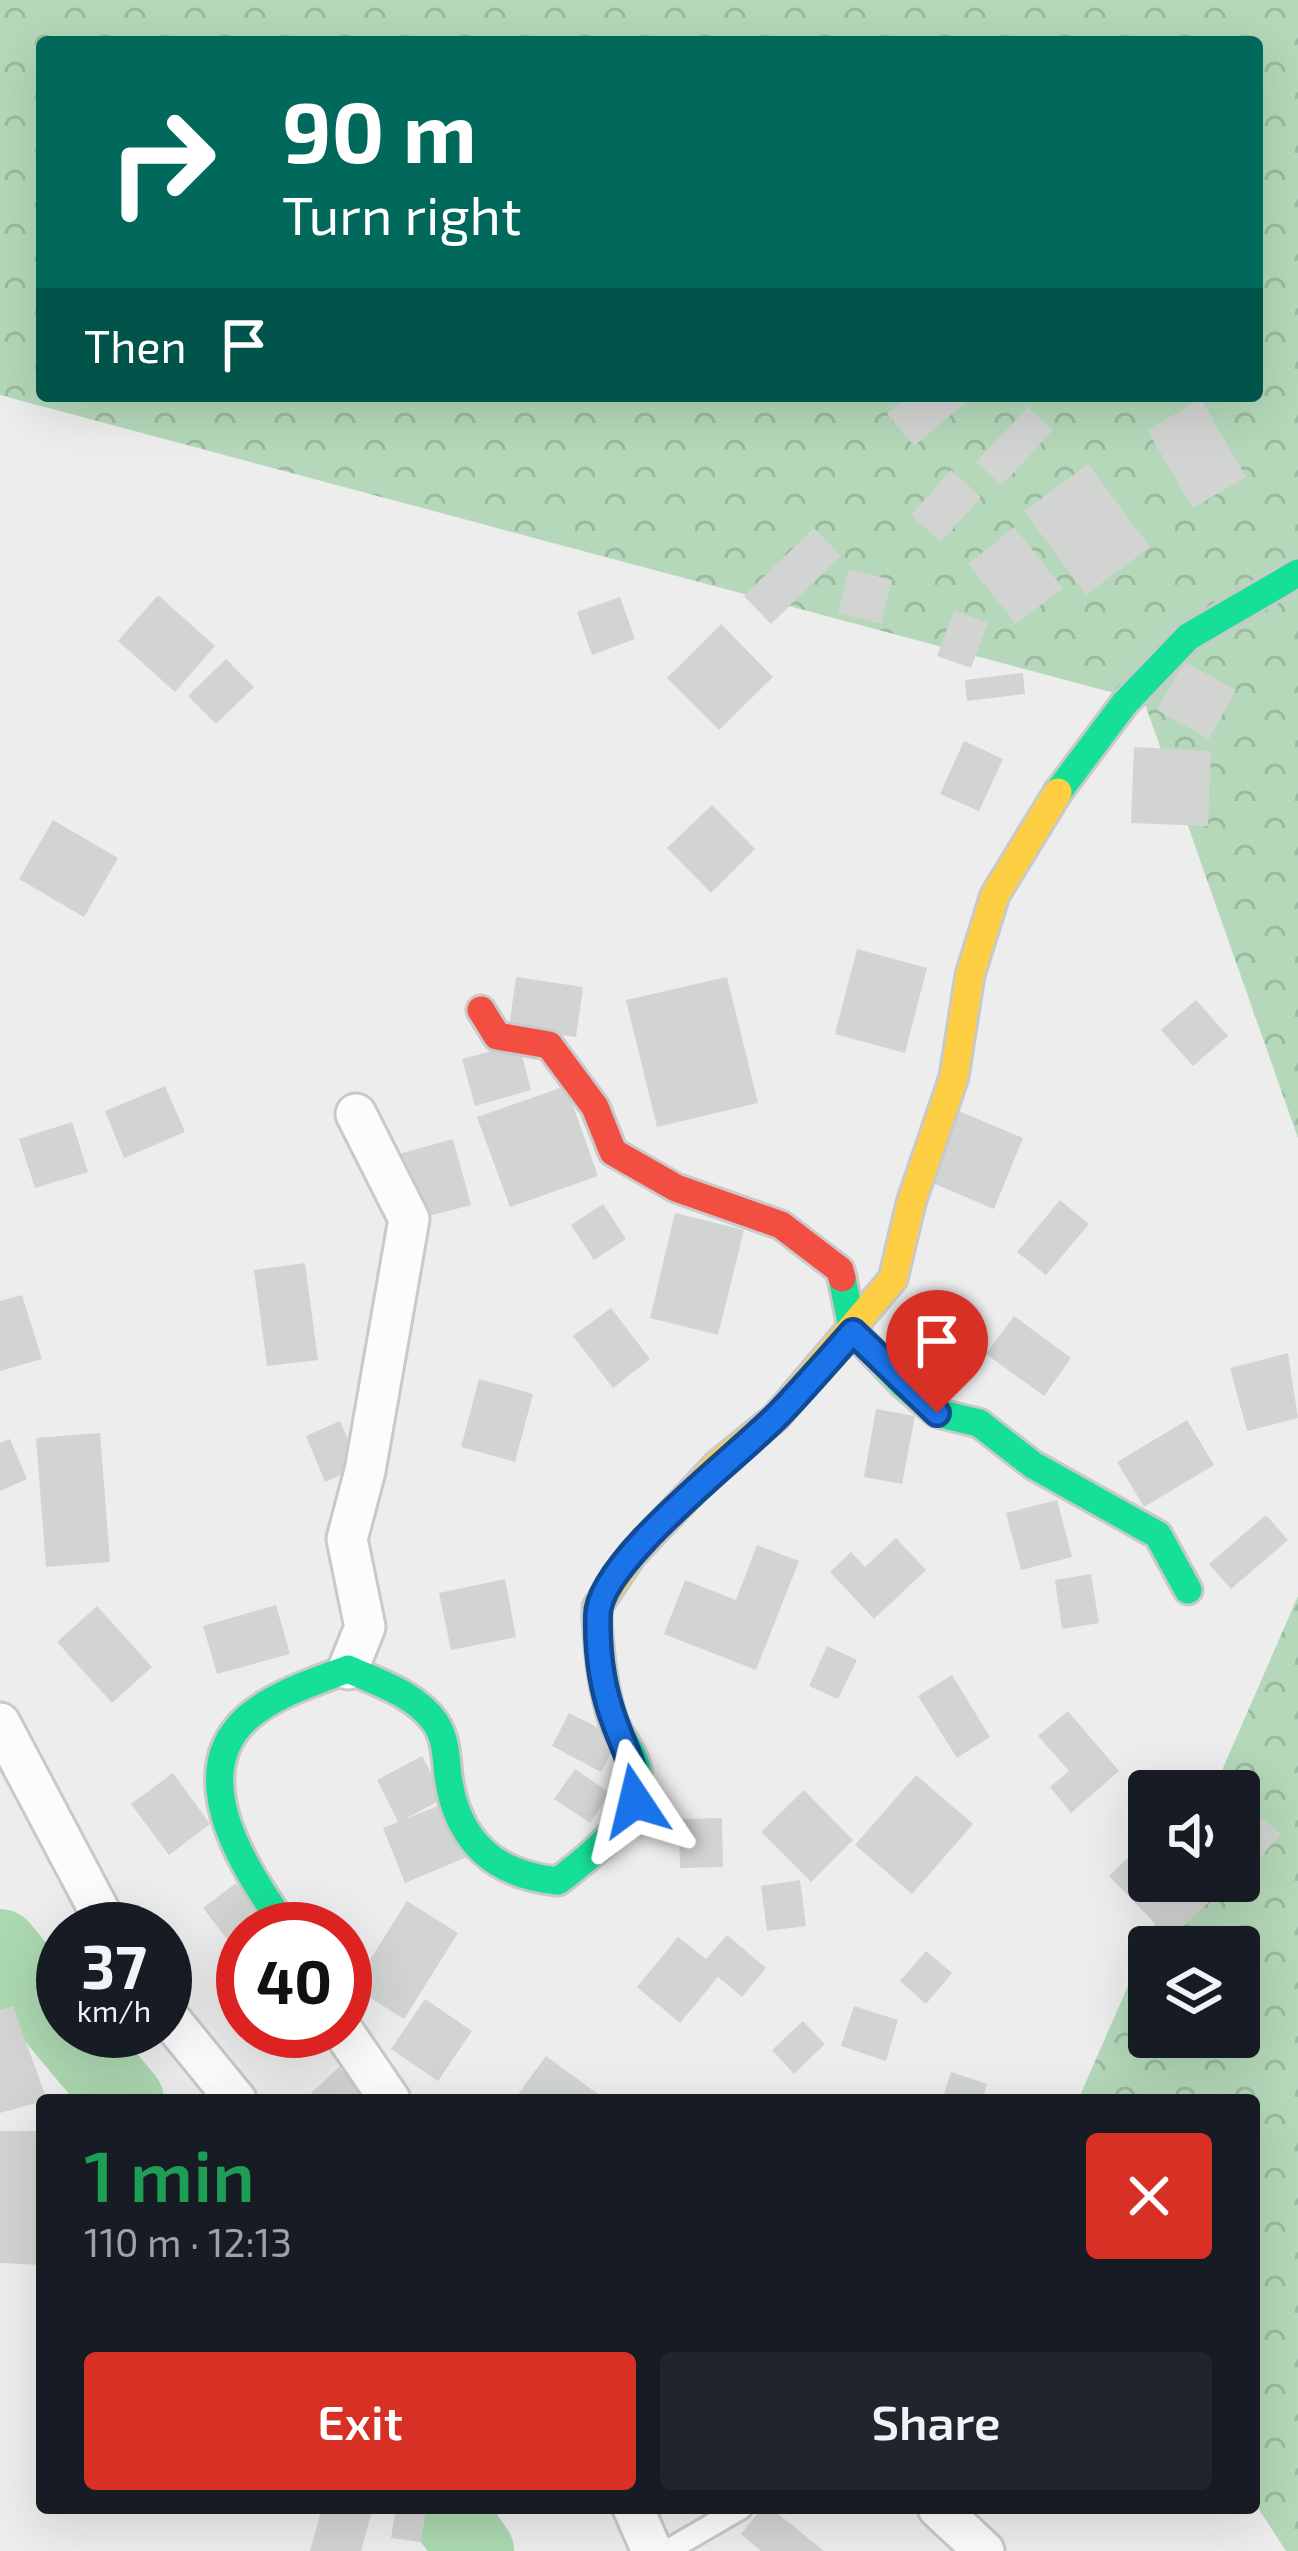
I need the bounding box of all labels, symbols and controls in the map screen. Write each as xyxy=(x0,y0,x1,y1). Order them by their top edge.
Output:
text: 90 m xyxy=(282,79,477,180)
icon: right xyxy=(84,84,240,240)
text: Turn right xyxy=(282,181,522,246)
icon: arrive xyxy=(211,312,277,378)
text: Then xyxy=(84,318,187,372)
pin xyxy=(886,1290,988,1413)
icon: arrive xyxy=(904,1308,970,1374)
position arrow xyxy=(572,1738,698,1864)
map controls xyxy=(1128,1770,1260,2058)
button: sound xyxy=(1128,1770,1260,1902)
speed limit sign: 40 xyxy=(216,1902,372,2058)
button: layers xyxy=(1128,1926,1260,2058)
text: 37 xyxy=(81,1929,147,2001)
text: km/h xyxy=(77,1992,151,2028)
text: 1 min xyxy=(84,2130,255,2216)
button: close xyxy=(1086,2133,1212,2259)
text: 110 m · 12:13 xyxy=(84,2218,292,2265)
button: Exit xyxy=(84,2352,636,2490)
button: Share xyxy=(660,2352,1212,2490)

